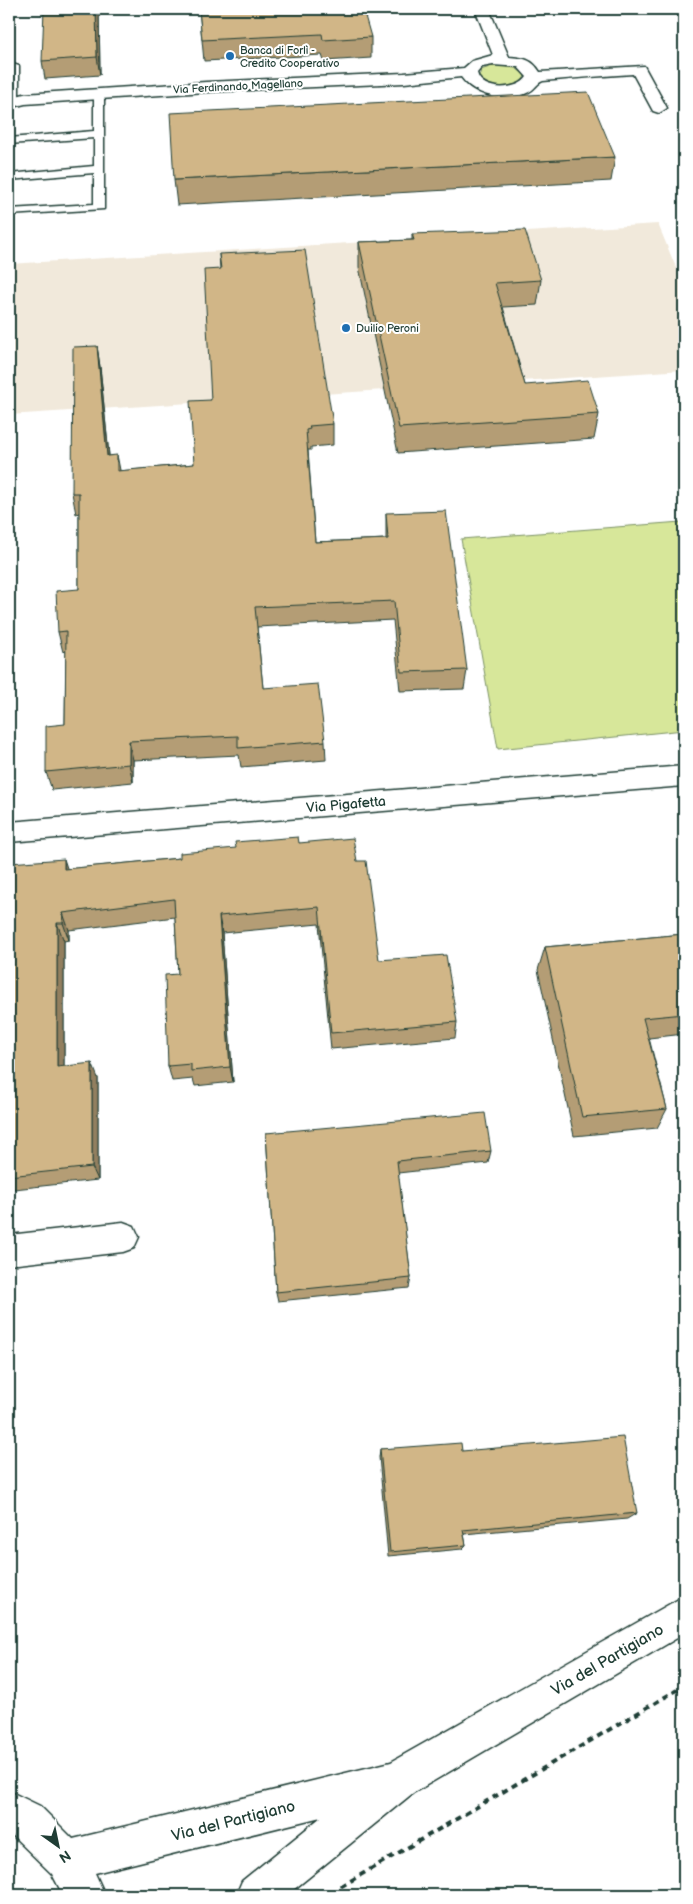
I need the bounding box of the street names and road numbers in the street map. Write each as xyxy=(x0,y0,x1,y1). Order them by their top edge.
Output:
street label: Via Ferdinando Magellano xyxy=(173,77,303,96)
street label: Via Pigafetta xyxy=(305,793,387,816)
street label: Via del Partigiano xyxy=(548,1620,667,1700)
street label: Via del Partigiano xyxy=(170,1797,297,1846)

